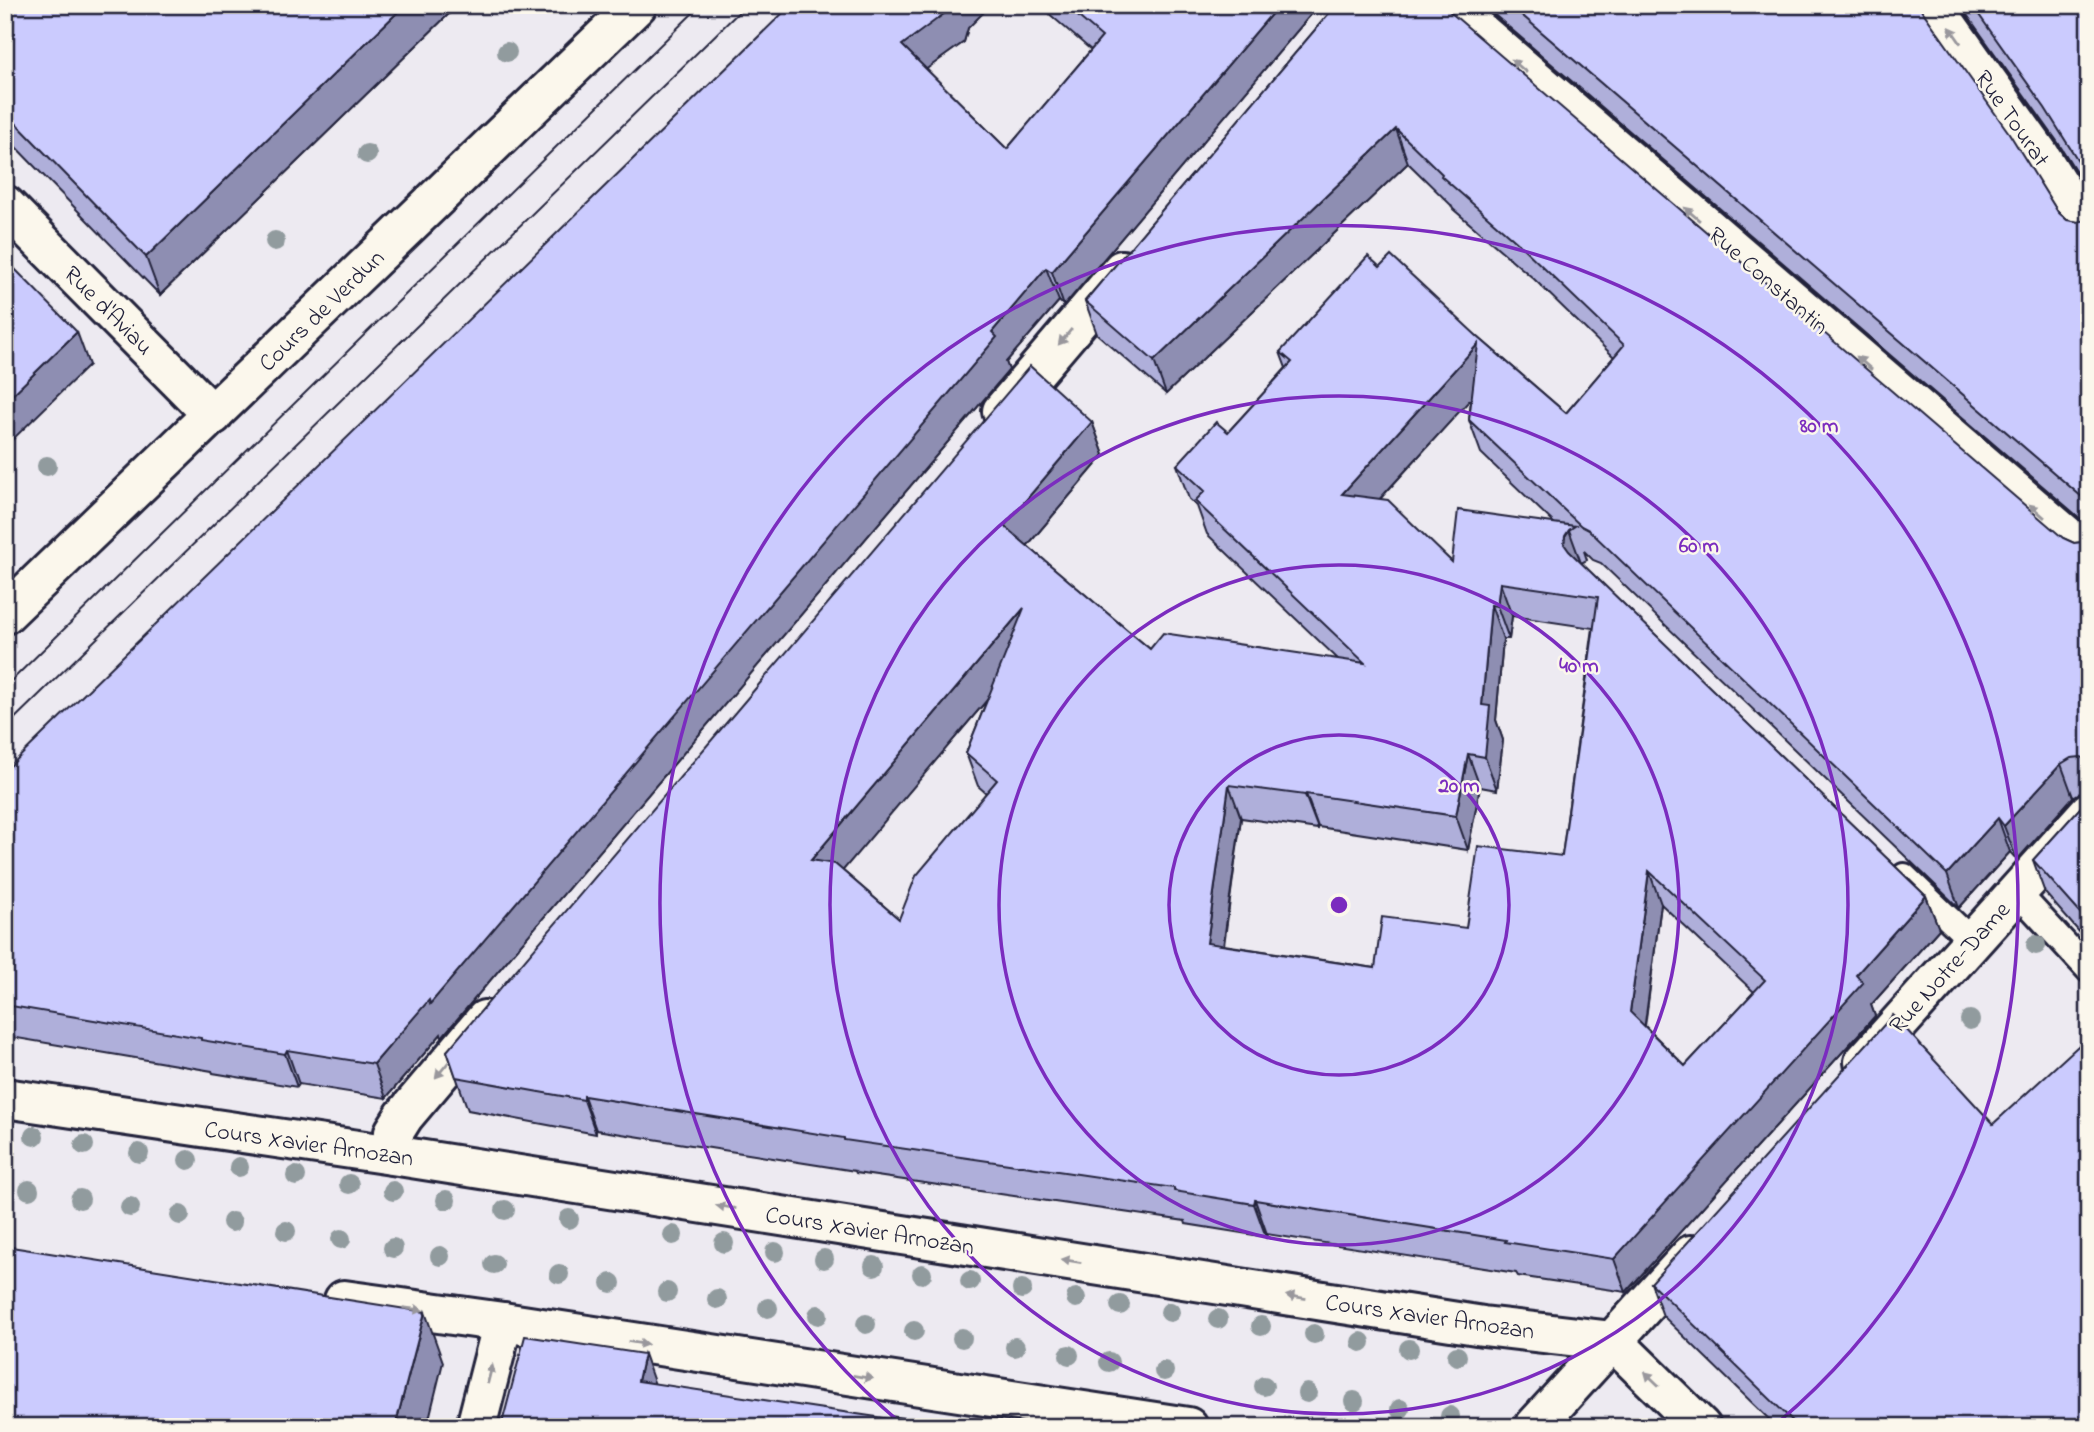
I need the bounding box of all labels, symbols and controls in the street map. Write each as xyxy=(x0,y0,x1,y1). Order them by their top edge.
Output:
one-way arrow xyxy=(1948,26,1962,44)
one-way arrow xyxy=(1511,59,1528,74)
street label: Rue Tourat xyxy=(1965,64,2057,175)
one-way arrow xyxy=(1683,206,1701,222)
street label: Rue Constantin xyxy=(1699,219,1836,344)
street label: Cours de Verdun xyxy=(252,242,394,381)
street label: Rue d'Aviau xyxy=(54,259,160,365)
one-way arrow xyxy=(1058,328,1073,345)
one-way arrow xyxy=(1856,356,1873,371)
text: 80 m xyxy=(1799,412,1838,442)
one-way arrow xyxy=(2028,503,2046,519)
text: 60 m xyxy=(1679,532,1719,562)
text: 40 m xyxy=(1559,652,1599,682)
text: 20 m xyxy=(1437,772,1480,802)
centre of rings xyxy=(1327,893,1351,917)
street label: Rue Notre-Dame xyxy=(1882,895,2020,1043)
one-way arrow xyxy=(435,1062,450,1079)
street label: Cours Xavier Arnozan xyxy=(202,1113,416,1177)
street label: Cours Xavier Arnozan xyxy=(763,1199,977,1266)
one-way arrow xyxy=(714,1201,736,1212)
one-way arrow xyxy=(1060,1255,1082,1266)
street label: Cours Xavier Arnozan xyxy=(1323,1286,1537,1350)
one-way arrow xyxy=(1285,1291,1307,1302)
one-way arrow xyxy=(402,1304,424,1315)
one-way arrow xyxy=(627,1337,649,1348)
one-way arrow xyxy=(485,1363,495,1384)
one-way arrow xyxy=(1643,1371,1660,1388)
one-way arrow xyxy=(852,1372,874,1383)

